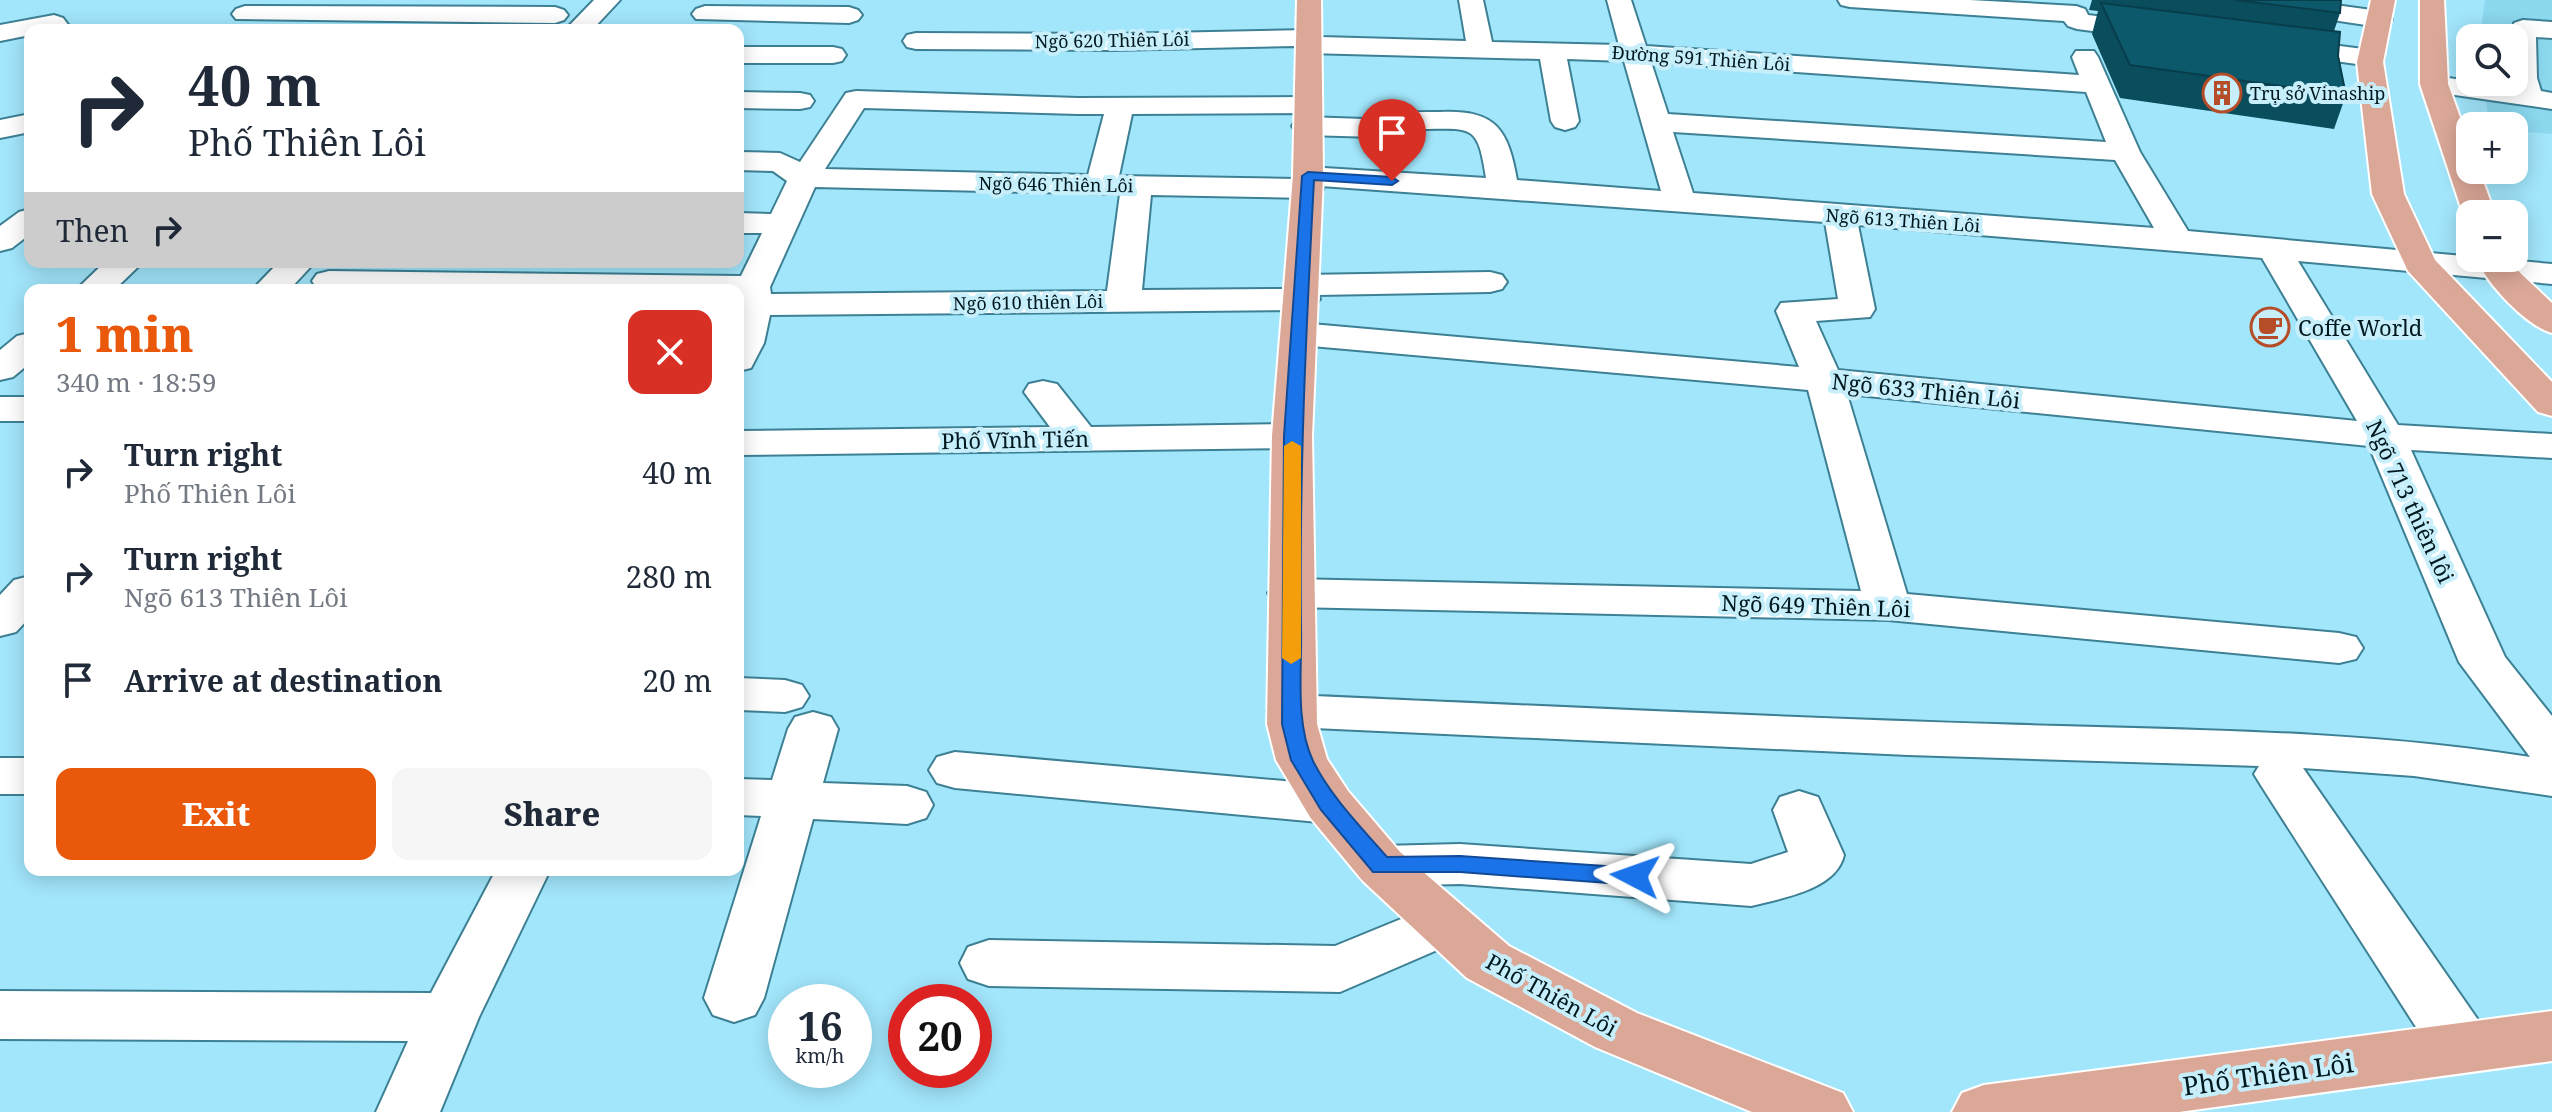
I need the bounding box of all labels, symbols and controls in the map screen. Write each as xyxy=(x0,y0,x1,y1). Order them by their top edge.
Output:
map controls xyxy=(2456,24,2528,272)
button: search xyxy=(2456,24,2528,96)
street label: Ngõ 620 Thiên Lôi xyxy=(1034,27,1190,53)
street label: Đường 591 Thiên Lôi xyxy=(1611,40,1791,76)
text: 40 m xyxy=(188,46,321,122)
icon: right xyxy=(56,56,160,160)
building icon: Trụ sở Vinaship xyxy=(2201,72,2243,114)
place label: Trụ sở Vinaship xyxy=(2250,81,2385,105)
pin xyxy=(1358,99,1426,181)
icon: arrive xyxy=(1370,111,1414,155)
button: + xyxy=(2456,112,2528,184)
text: Phố Thiên Lôi xyxy=(188,118,426,167)
street label: Ngõ 646 Thiên Lôi xyxy=(978,171,1134,197)
button: − xyxy=(2456,200,2528,272)
street label: Ngõ 613 Thiên Lôi xyxy=(1825,203,1981,237)
icon: right xyxy=(145,208,189,252)
text: Then xyxy=(56,210,129,251)
street label: Ngõ 610 thiên Lôi xyxy=(953,289,1104,315)
text: 1 min xyxy=(56,301,194,366)
cafe icon: Coffe World xyxy=(2249,306,2291,348)
button: close xyxy=(628,310,712,394)
place label: Coffe World xyxy=(2298,312,2423,342)
text: 340 m · 18:59 xyxy=(56,364,217,400)
street label: Ngõ 633 Thiên Lôi xyxy=(1830,365,2022,415)
street label: Ngõ 713 thiên lôi xyxy=(2360,415,2462,587)
street label: Phố Vĩnh Tiến xyxy=(941,423,1089,455)
text: Turn right xyxy=(124,434,282,475)
icon: right xyxy=(56,450,100,494)
text: 40 m xyxy=(642,452,712,493)
text: Phố Thiên Lôi xyxy=(124,475,296,511)
text: Turn right xyxy=(124,538,282,579)
icon: right xyxy=(56,554,100,598)
text: 280 m xyxy=(626,556,712,597)
text: Ngõ 613 Thiên Lôi xyxy=(124,579,348,615)
street label: Ngõ 649 Thiên Lôi xyxy=(1721,587,1911,623)
icon: arrive xyxy=(56,658,100,702)
text: Arrive at destination xyxy=(124,660,443,701)
text: 20 m xyxy=(642,660,712,701)
button: Exit xyxy=(56,768,376,860)
button: Share xyxy=(392,768,712,860)
position arrow xyxy=(1593,834,1677,918)
street label: Phố Thiên Lôi xyxy=(1481,946,1623,1042)
speed limit sign: 20 xyxy=(888,984,992,1088)
text: 16 xyxy=(797,998,843,1053)
text: km/h xyxy=(795,1042,845,1069)
street label: Phố Thiên Lôi xyxy=(2180,1044,2356,1104)

